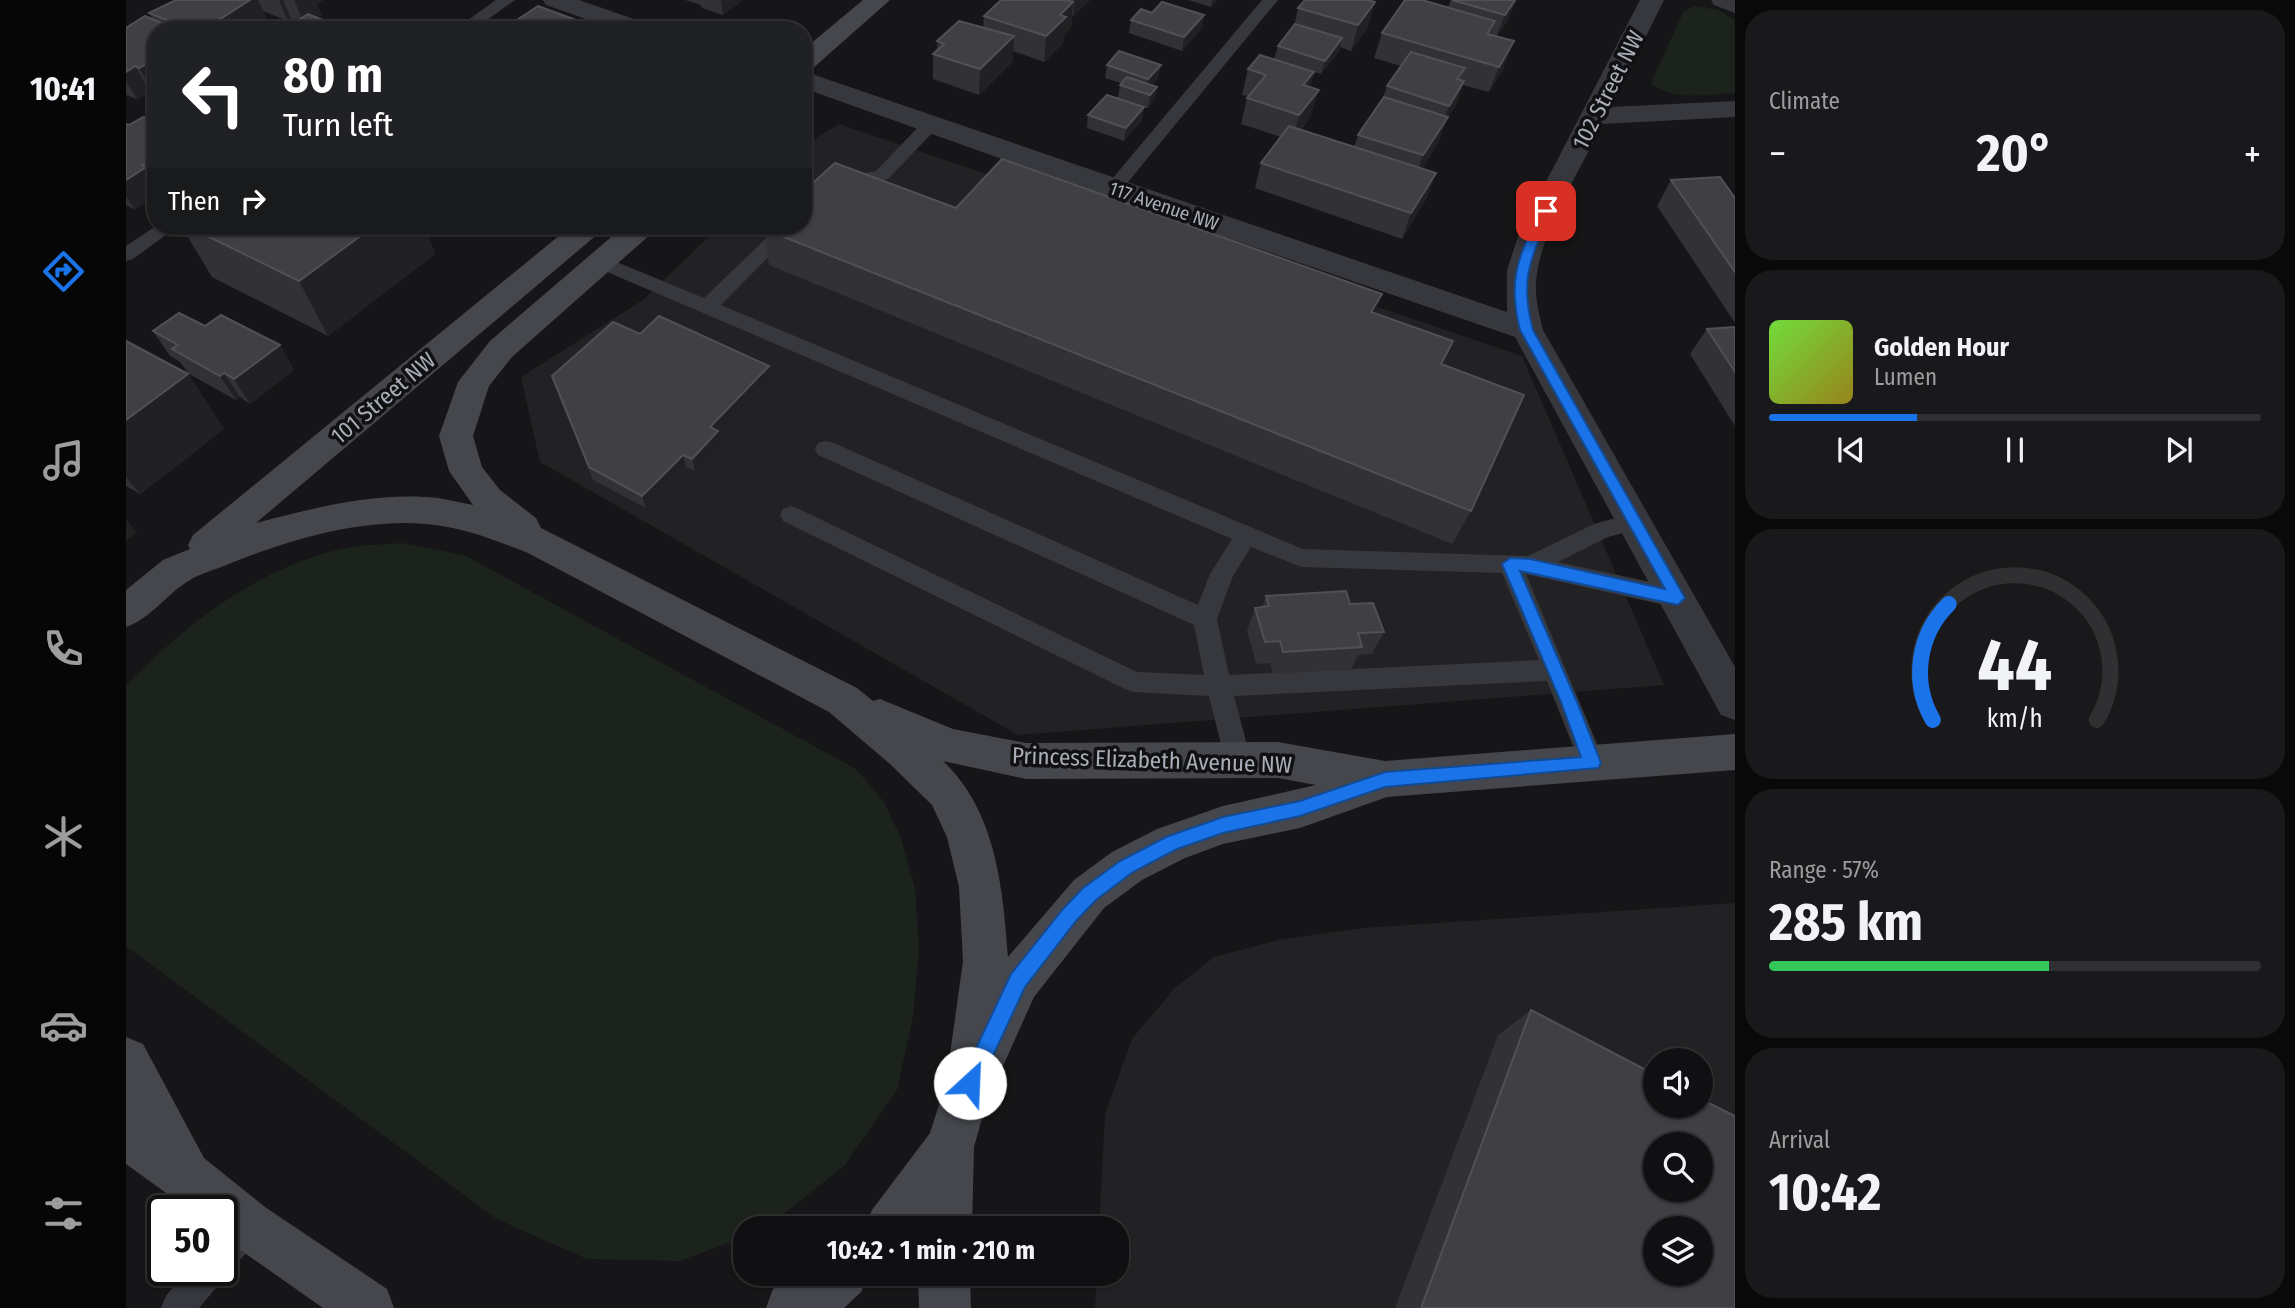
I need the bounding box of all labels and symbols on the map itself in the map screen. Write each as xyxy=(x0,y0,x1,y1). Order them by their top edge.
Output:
street label: 102 Street NW xyxy=(1566,26,1650,154)
street label: 117 Avenue NW xyxy=(1106,177,1222,235)
pin xyxy=(1516,181,1576,241)
street label: 101 Street NW xyxy=(325,346,441,450)
street label: Princess Elizabeth Avenue NW xyxy=(1012,741,1292,779)
position arrow xyxy=(933,1046,1007,1120)
speed limit sign: 50 xyxy=(147,1195,238,1286)

